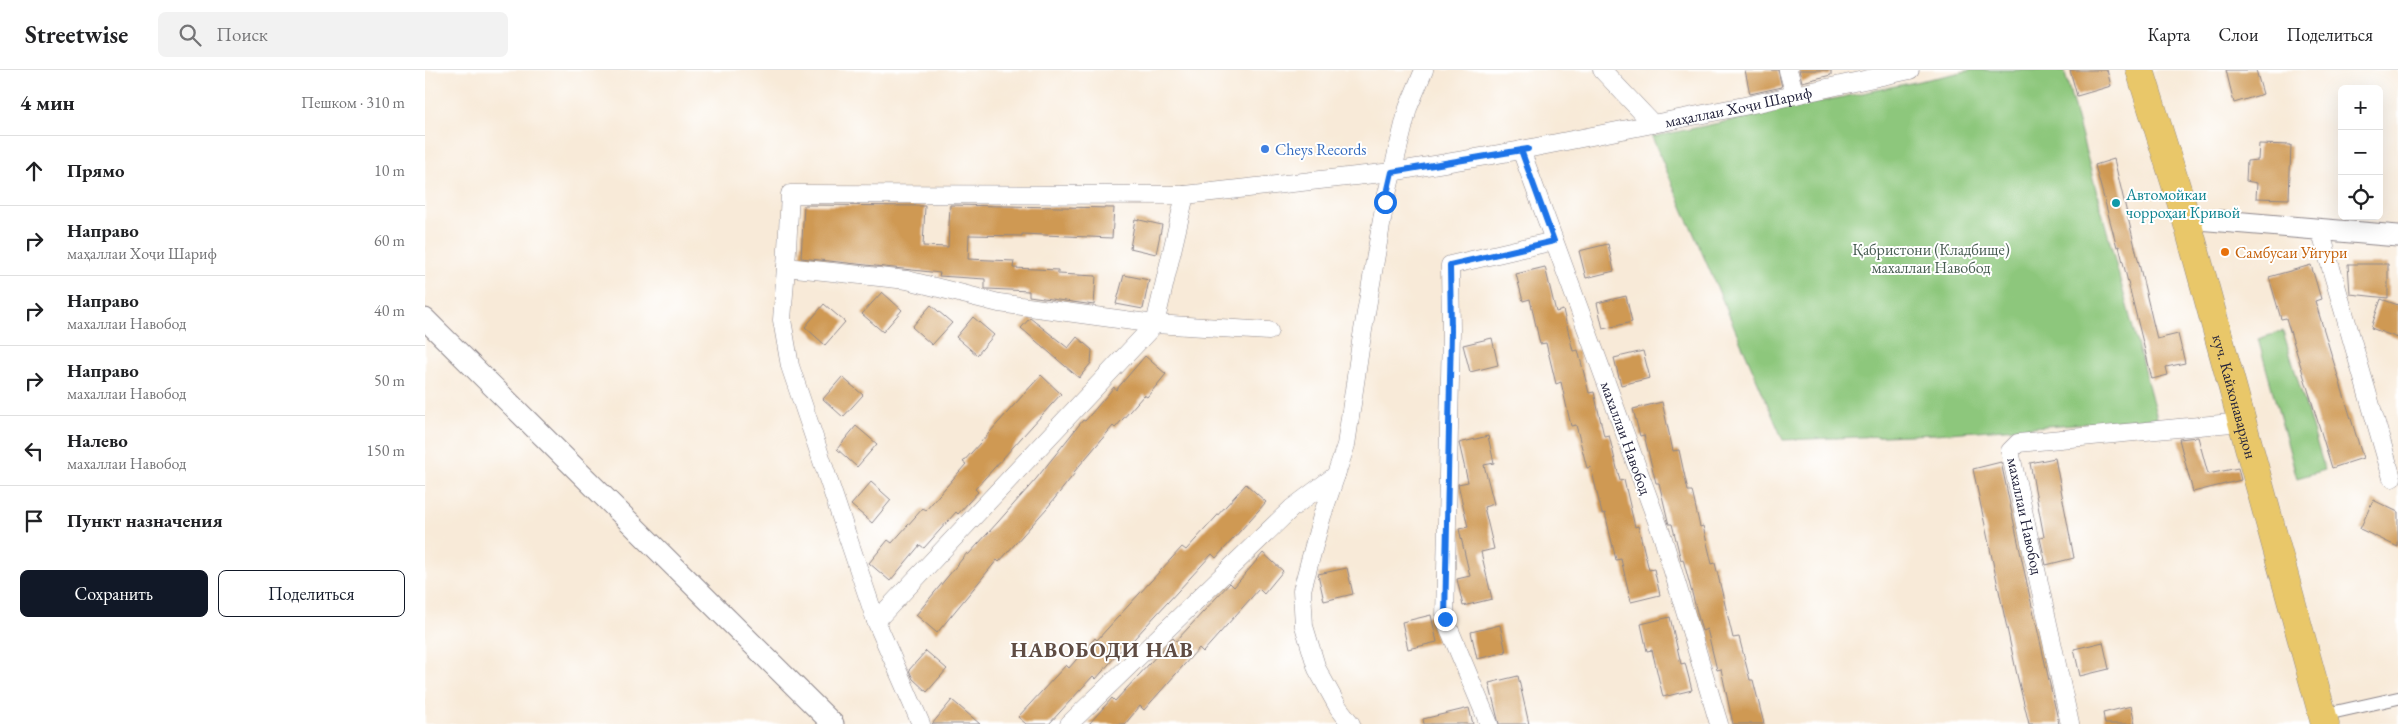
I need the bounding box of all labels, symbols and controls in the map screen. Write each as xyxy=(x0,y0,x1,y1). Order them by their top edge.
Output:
search box xyxy=(158,12,508,57)
text: Streetwise xyxy=(25,19,128,50)
icon: search xyxy=(176,21,204,49)
text: Поиск xyxy=(216,22,268,47)
text: Карта xyxy=(2148,23,2191,46)
text: Слои xyxy=(2219,23,2258,46)
text: Поделиться xyxy=(2286,23,2373,46)
street label: маҳаллаи Хоҷи Шариф xyxy=(1663,81,1814,132)
map controls xyxy=(2338,85,2383,220)
button: + xyxy=(2338,85,2383,130)
text: 4 мин xyxy=(20,89,75,116)
text: Пешком · 310 m xyxy=(301,92,405,113)
button: − xyxy=(2338,130,2383,175)
place label: Cheys Records xyxy=(1275,139,1366,160)
marker: Cheys Records xyxy=(1259,143,1271,155)
icon: ahead xyxy=(20,157,48,185)
text: Прямо xyxy=(67,158,125,183)
text: 10 m xyxy=(374,160,405,181)
button: locate xyxy=(2338,175,2383,220)
place label: Автомойкаи чорроҳаи Кривой xyxy=(2125,184,2241,223)
route start xyxy=(1374,191,1397,214)
marker: Автомойкаи чорроҳаи Кривой xyxy=(2110,197,2122,209)
text: Направо xyxy=(67,218,139,243)
icon: right xyxy=(20,227,48,255)
text: 60 m xyxy=(374,230,405,251)
park label: Қабристони (Кладбище) махаллаи Навобод xyxy=(1852,239,2010,278)
place label: Самбусаи Уйгури xyxy=(2235,242,2348,263)
text: маҳаллаи Хоҷи Шариф xyxy=(67,243,217,264)
marker: Самбусаи Уйгури xyxy=(2219,246,2231,258)
text: Направо xyxy=(67,288,139,313)
icon: right xyxy=(20,297,48,325)
text: 40 m xyxy=(374,300,405,321)
text: махаллаи Навобод xyxy=(67,313,186,334)
street label: куч. Кайхонавардон xyxy=(2208,332,2262,461)
text: Направо xyxy=(67,358,139,383)
icon: right xyxy=(20,367,48,395)
text: 50 m xyxy=(374,370,405,391)
street label: махаллаи Навобод xyxy=(1596,378,1657,498)
text: махаллаи Навобод xyxy=(67,383,186,404)
text: Налево xyxy=(67,428,128,453)
icon: left xyxy=(20,437,48,465)
text: 150 m xyxy=(366,440,405,461)
text: махаллаи Навобод xyxy=(67,453,186,474)
street label: махаллаи Навобод xyxy=(2002,455,2048,577)
icon: arrive xyxy=(20,507,48,535)
text: Пункт назначения xyxy=(67,508,223,533)
button: Сохранить xyxy=(20,570,208,617)
button: Поделиться xyxy=(218,570,405,617)
route end xyxy=(1434,608,1457,631)
district label: НАВОБОДИ НАВ xyxy=(1010,636,1194,663)

